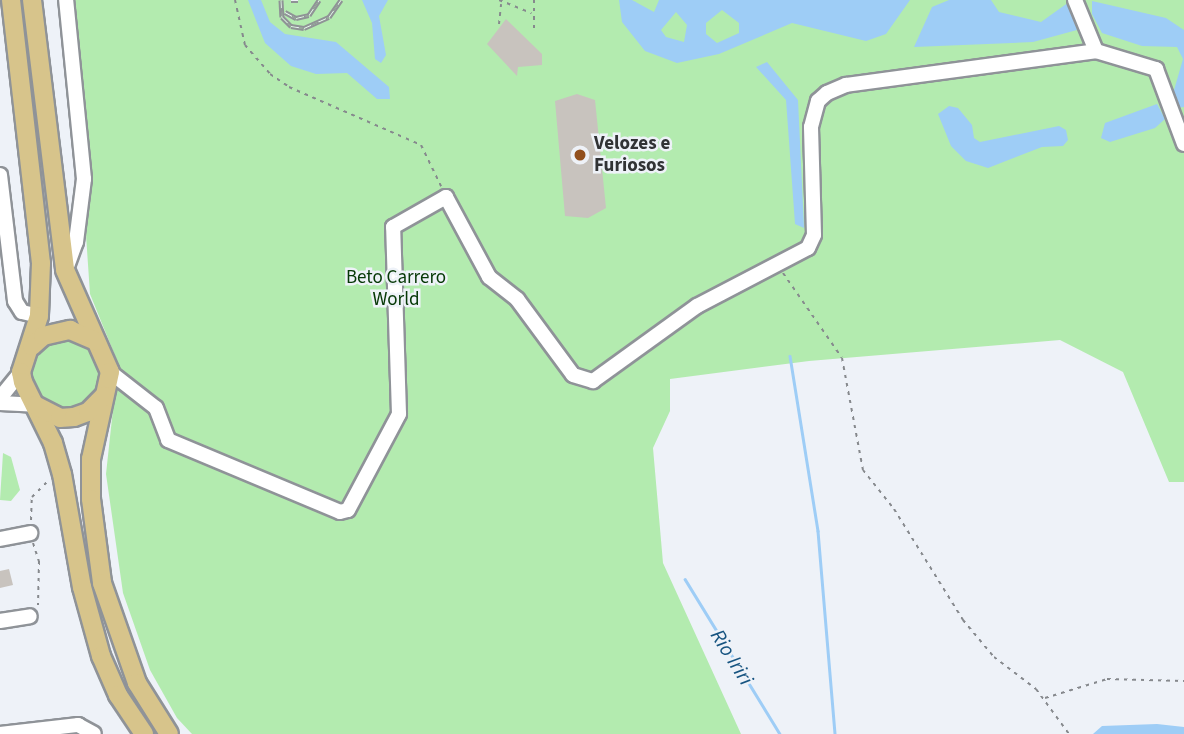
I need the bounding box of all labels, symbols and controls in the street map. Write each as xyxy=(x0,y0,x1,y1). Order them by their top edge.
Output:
place label: Velozes e Furiosos xyxy=(594,133,670,177)
marker: Velozes e Furiosos xyxy=(572,147,588,163)
park label: Beto Carrero World xyxy=(346,267,446,311)
water label: Rio Iriri xyxy=(705,624,759,690)

